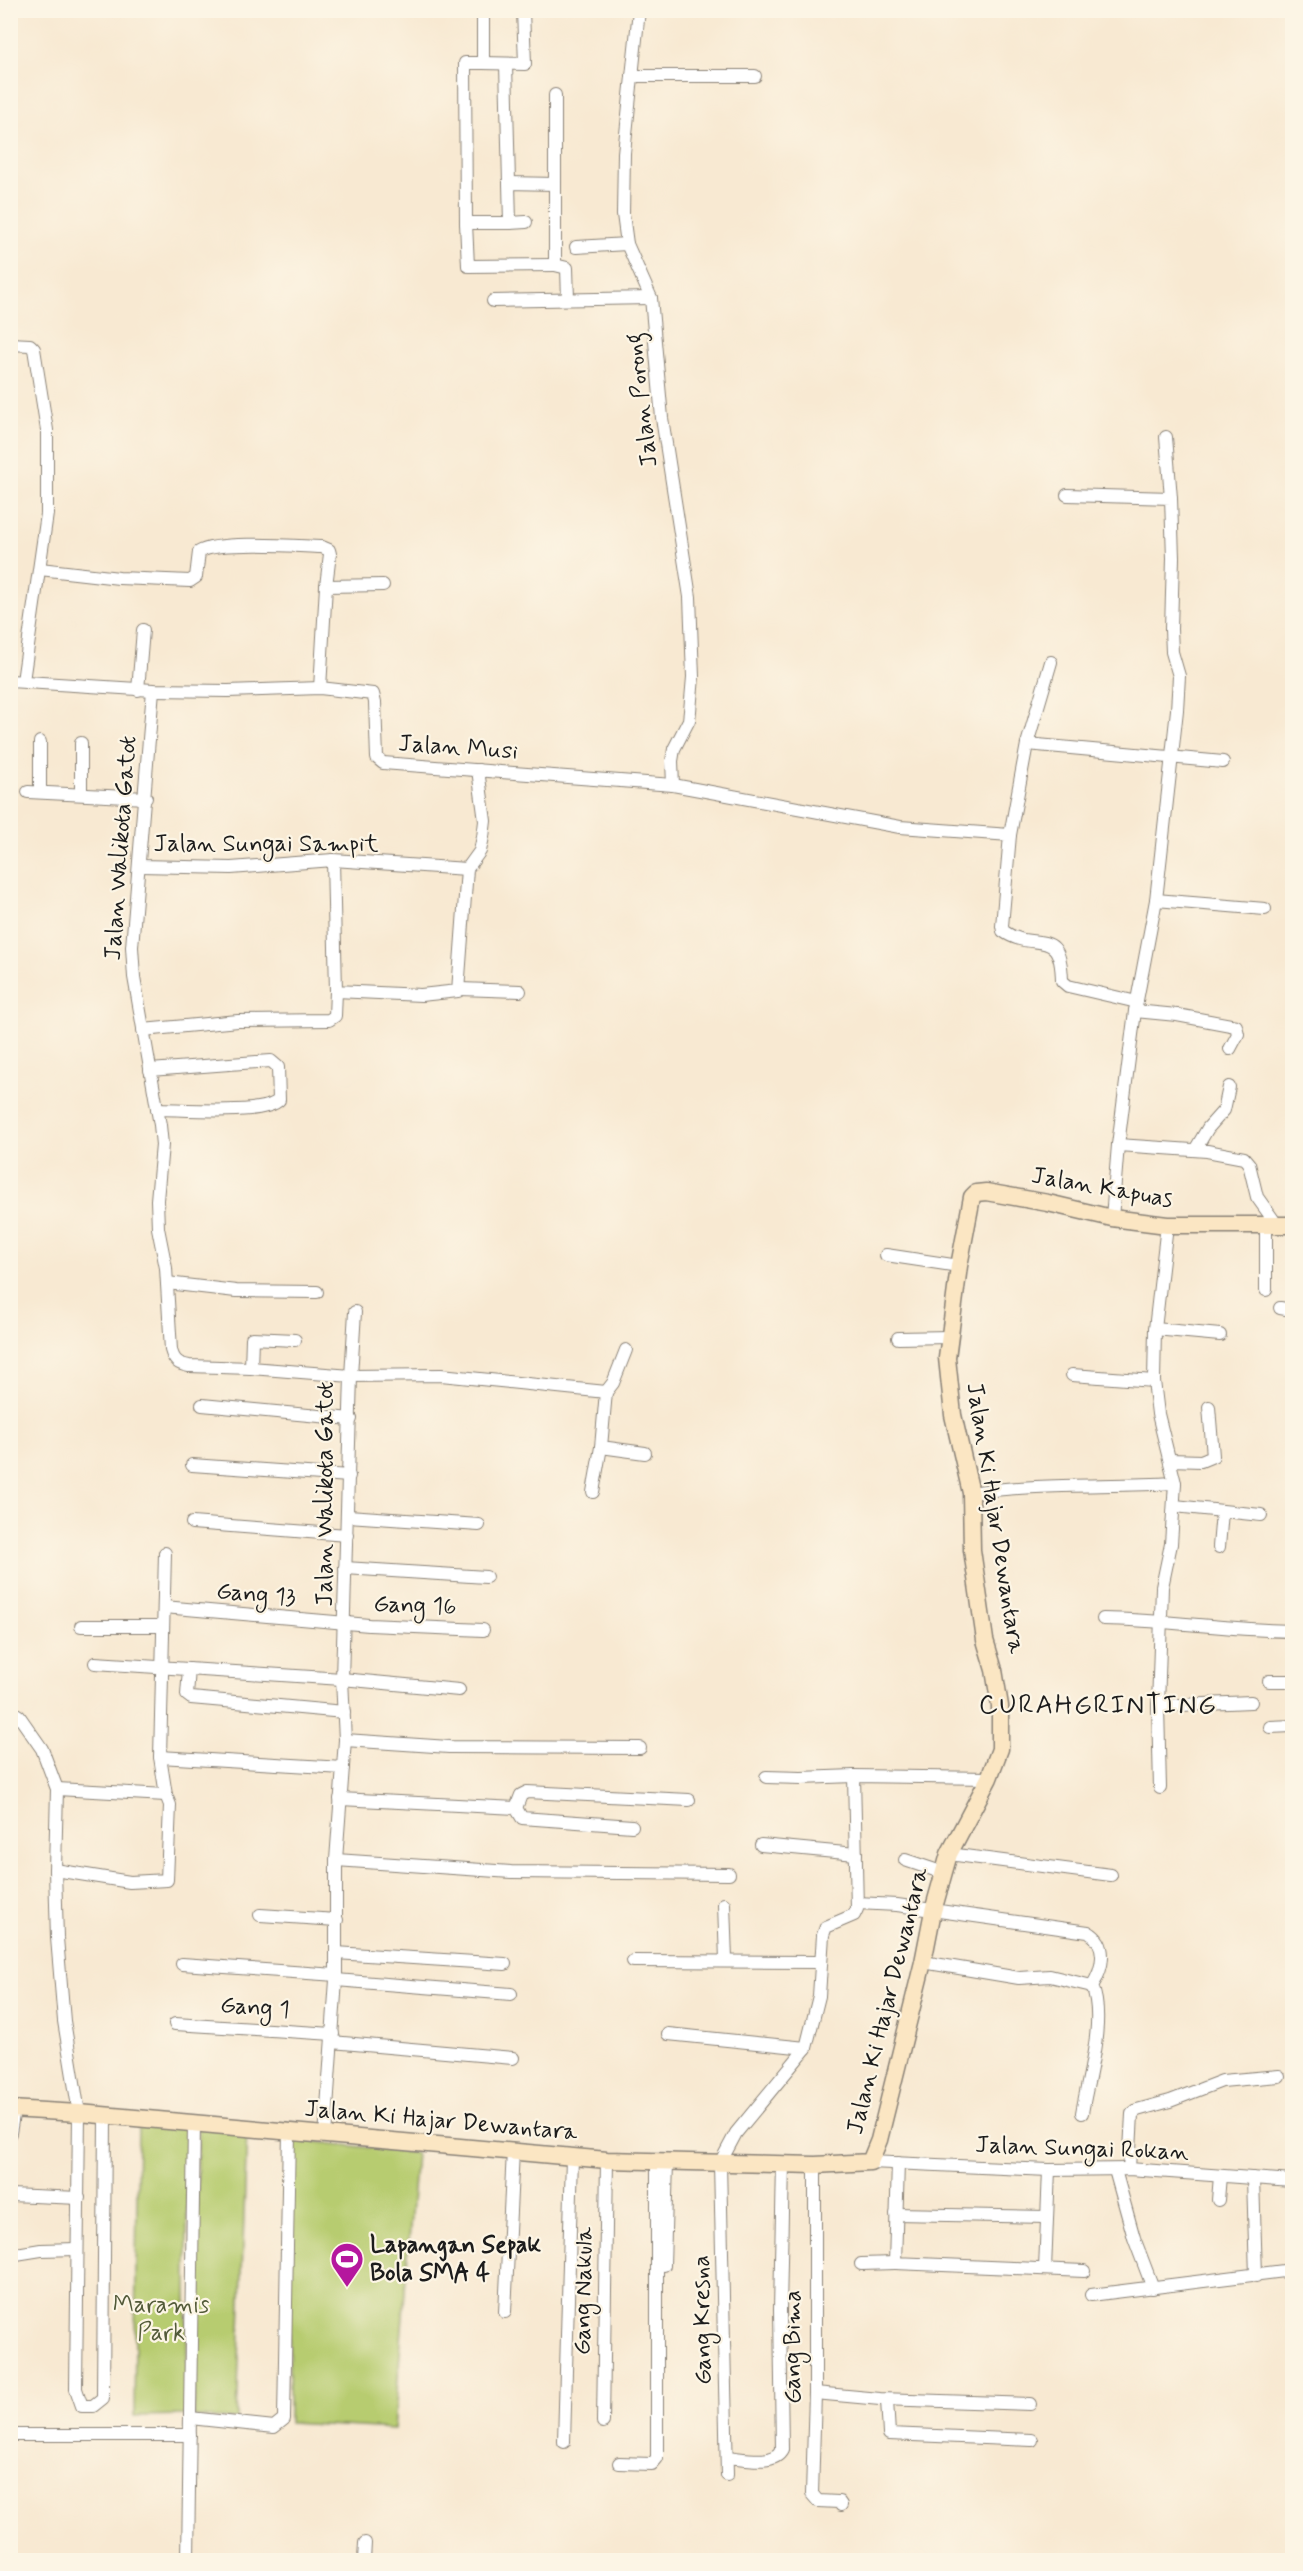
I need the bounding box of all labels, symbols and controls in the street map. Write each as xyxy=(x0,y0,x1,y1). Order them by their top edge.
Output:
street label: Jalan Porong xyxy=(618,331,669,469)
street label: Jalan Musi xyxy=(397,728,519,768)
street label: Jalan Walikota Gatot xyxy=(98,735,144,961)
street label: Jalan Sungai Sampit xyxy=(153,829,379,862)
street label: Jalan Kapuas xyxy=(1029,1160,1175,1216)
street label: Jalan Ki Hajar Dewantara xyxy=(958,1380,1032,1656)
street label: Jalan Walikota Gatot xyxy=(310,1382,341,1606)
street label: Gang 13 xyxy=(215,1576,297,1616)
street label: Gang 16 xyxy=(373,1589,457,1625)
district label: CURAHGRINTING xyxy=(979,1688,1217,1723)
street label: Jalan Ki Hajar Dewantara xyxy=(840,1864,936,2138)
street label: Gang 1 xyxy=(219,1990,291,2028)
street label: Jalan Ki Hajar Dewantara xyxy=(303,2094,579,2148)
street label: Jalan Sungai Rokan xyxy=(975,2130,1189,2170)
street label: Gang Nakula xyxy=(567,2226,603,2355)
place label: Lapangan Sepak Bola SMA 4 xyxy=(370,2230,541,2289)
sports icon: Lapangan Sepak Bola SMA 4 xyxy=(329,2241,365,2288)
street label: Gang Kresna xyxy=(686,2255,722,2385)
park label: Maramis Park xyxy=(113,2290,210,2349)
street label: Gang Bima xyxy=(778,2290,811,2404)

